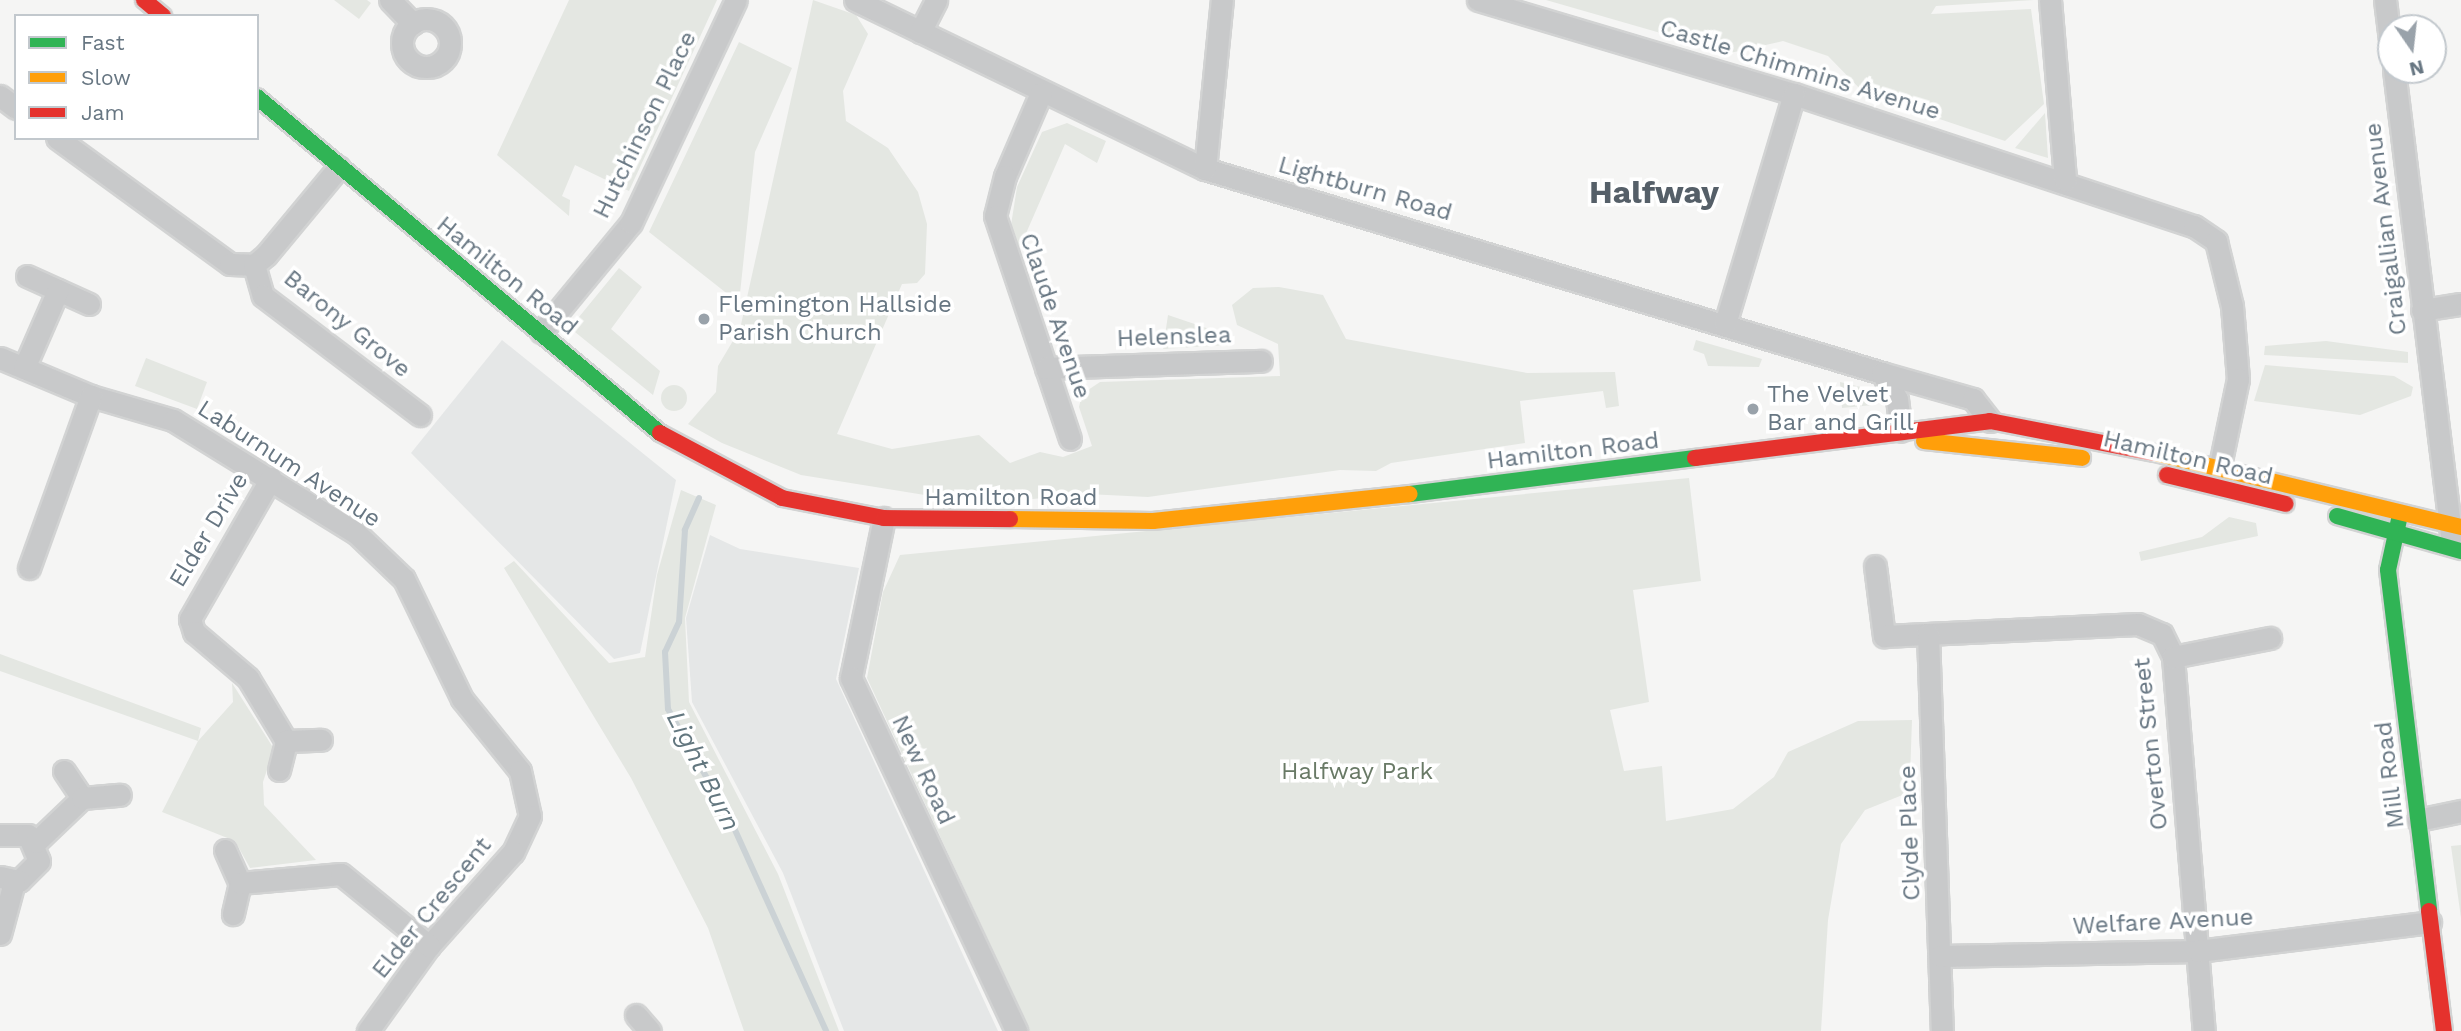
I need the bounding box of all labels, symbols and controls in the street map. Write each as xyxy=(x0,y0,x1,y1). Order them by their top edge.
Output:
street label: Castle Chimmins Avenue xyxy=(1656,13,1944,127)
legend xyxy=(14,14,259,140)
north arrow xyxy=(2377,14,2447,84)
street label: Hutchinson Place xyxy=(587,27,703,223)
text: Fast xyxy=(81,30,125,55)
text: N xyxy=(2407,55,2426,81)
text: Slow xyxy=(81,65,131,90)
text: Jam xyxy=(81,100,124,125)
street label: Craigallian Avenue xyxy=(2359,121,2413,337)
street label: Lightburn Road xyxy=(1275,150,1455,228)
district label: Halfway xyxy=(1589,173,1719,211)
street label: Hamilton Road xyxy=(431,210,583,342)
street label: Claude Avenue xyxy=(1013,229,1097,403)
street label: Barony Grove xyxy=(277,264,417,384)
place label: Flemington Hallside Parish Church xyxy=(718,291,952,347)
marker: Flemington Hallside Parish Church xyxy=(696,311,712,327)
street label: Helenslea xyxy=(1116,321,1232,353)
place label: The Velvet Bar and Grill xyxy=(1767,381,1914,437)
street label: Laburnum Avenue xyxy=(192,394,386,534)
marker: The Velvet Bar and Grill xyxy=(1745,401,1761,417)
street label: Hamilton Road xyxy=(2100,424,2276,492)
street label: Hamilton Road xyxy=(1485,426,1661,476)
street label: Elder Drive xyxy=(163,467,255,593)
street label: Hamilton Road xyxy=(924,484,1098,512)
street label: Overton Street xyxy=(2128,656,2174,832)
water label: Light Burn xyxy=(659,706,747,836)
street label: New Road xyxy=(885,711,961,829)
street label: Mill Road xyxy=(2369,719,2411,831)
park label: Halfway Park xyxy=(1281,758,1433,786)
street label: Clyde Place xyxy=(1893,765,1927,901)
street label: Elder Crescent xyxy=(366,831,498,985)
street label: Welfare Avenue xyxy=(2071,903,2255,941)

